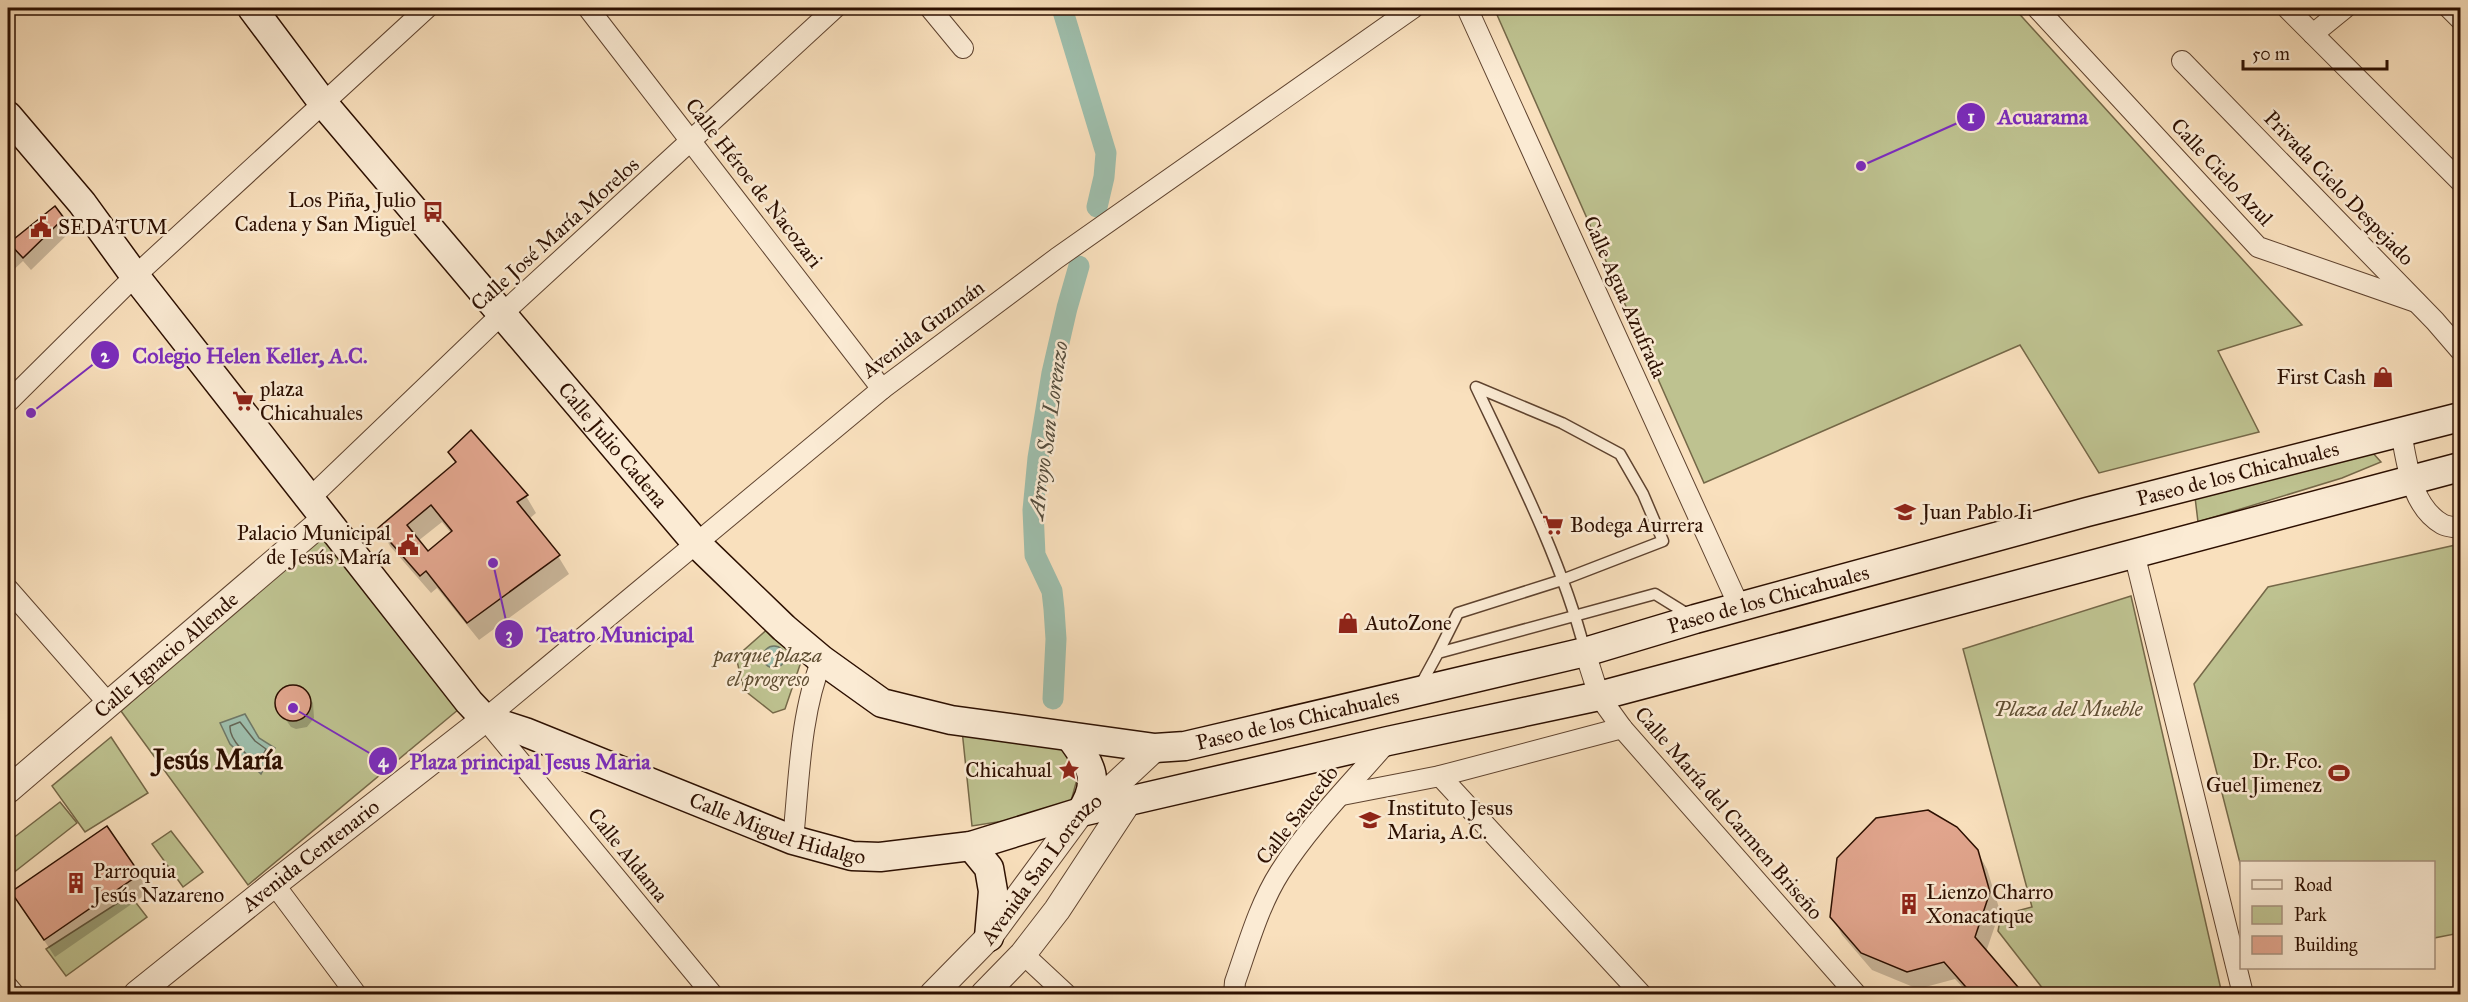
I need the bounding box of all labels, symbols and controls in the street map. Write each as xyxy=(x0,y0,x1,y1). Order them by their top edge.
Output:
scale bar xyxy=(2243,33,2387,71)
text: 50 m xyxy=(2252,43,2290,65)
street label: Calle Héroe de Nacozari xyxy=(680,93,828,273)
callout: Acuarama xyxy=(1956,97,2100,137)
text: Acuarama xyxy=(1996,103,2089,130)
street label: Privada Cielo Despejado xyxy=(2258,105,2420,271)
text: 1 xyxy=(1967,106,1975,128)
street label: Calle Cielo Azul xyxy=(2165,113,2279,232)
street label: Calle José María Morelos xyxy=(465,152,645,316)
place label: Los Piña, Julio Cadena y San Miguel xyxy=(235,187,416,237)
bus stop icon: Los Piña, Julio Cadena y San Miguel xyxy=(421,200,445,224)
street label: Calle Agua Azufrada xyxy=(1578,212,1672,382)
place label: SEDATUM xyxy=(58,214,168,240)
public building icon: SEDATUM xyxy=(29,215,53,239)
street label: Avenida Guzmán xyxy=(856,274,990,384)
callout: Colegio Helen Keller, A.C. xyxy=(90,335,380,375)
water label: Arroyo San Lorenzo xyxy=(1022,339,1074,523)
text: Colegio Helen Keller, A.C. xyxy=(132,342,368,369)
text: 2 xyxy=(101,345,111,367)
place label: First Cash xyxy=(2276,364,2366,390)
shop icon: First Cash xyxy=(2371,365,2395,389)
place label: plaza Chicahuales xyxy=(259,376,363,426)
street label: Calle Julio Cadena xyxy=(553,377,674,513)
supermarket icon: plaza Chicahuales xyxy=(231,389,255,413)
street label: Paseo de los Chicahuales xyxy=(2134,435,2342,512)
place label: Juan Pablo Ii xyxy=(1920,499,2032,525)
school or university icon: Juan Pablo Ii xyxy=(1893,500,1917,524)
place label: Bodega Aurrera xyxy=(1570,512,1703,538)
supermarket icon: Bodega Aurrera xyxy=(1541,513,1565,537)
place label: Palacio Municipal de Jesús María xyxy=(237,520,391,570)
public building icon: Palacio Municipal de Jesús María xyxy=(396,533,420,557)
street label: Paseo de los Chicahuales xyxy=(1665,559,1872,639)
street label: Calle Ignacio Allende xyxy=(89,586,244,724)
place label: AutoZone xyxy=(1364,610,1452,636)
shop icon: AutoZone xyxy=(1336,611,1360,635)
callout: Teatro Municipal xyxy=(494,614,706,654)
text: Teatro Municipal xyxy=(535,621,695,648)
text: 3 xyxy=(505,624,513,647)
park label: parque plaza el progreso xyxy=(711,642,822,692)
street label: Paseo de los Chicahuales xyxy=(1194,683,1402,756)
park label: Plaza del Mueble xyxy=(1994,696,2144,722)
street label: Calle María del Carmen Briseño xyxy=(1629,701,1829,925)
callout: Plaza principal Jesus Maria xyxy=(368,741,663,781)
district label: Jesús María xyxy=(150,743,283,777)
text: Plaza principal Jesus Maria xyxy=(409,748,651,776)
place label: Dr. Fco. Guel Jimenez xyxy=(2206,748,2322,798)
text: 4 xyxy=(378,750,389,773)
place label: Chicahual xyxy=(965,757,1052,783)
place icon: Chicahual xyxy=(1057,758,1081,782)
street label: Calle Saucedo xyxy=(1250,760,1344,870)
sports icon: Dr. Fco. Guel Jimenez xyxy=(2327,761,2351,785)
street label: Calle Miguel Hidalgo xyxy=(686,787,866,869)
street label: Avenida San Lorenzo xyxy=(974,788,1107,950)
street label: Avenida Centenario xyxy=(236,793,385,918)
place label: Instituto Jesus Maria, A.C. xyxy=(1387,795,1513,845)
street label: Calle Aldama xyxy=(582,803,674,907)
school or university icon: Instituto Jesus Maria, A.C. xyxy=(1358,808,1382,832)
place label: Parroquia Jesús Nazareno xyxy=(91,858,224,908)
legend xyxy=(2240,861,2435,969)
building icon: Parroquia Jesús Nazareno xyxy=(64,871,88,895)
text: Road xyxy=(2294,874,2332,896)
place label: Lienzo Charro Xonacatique xyxy=(1926,879,2054,929)
building icon: Lienzo Charro Xonacatique xyxy=(1897,892,1921,916)
text: Park xyxy=(2294,904,2327,926)
text: Building xyxy=(2294,934,2358,957)

